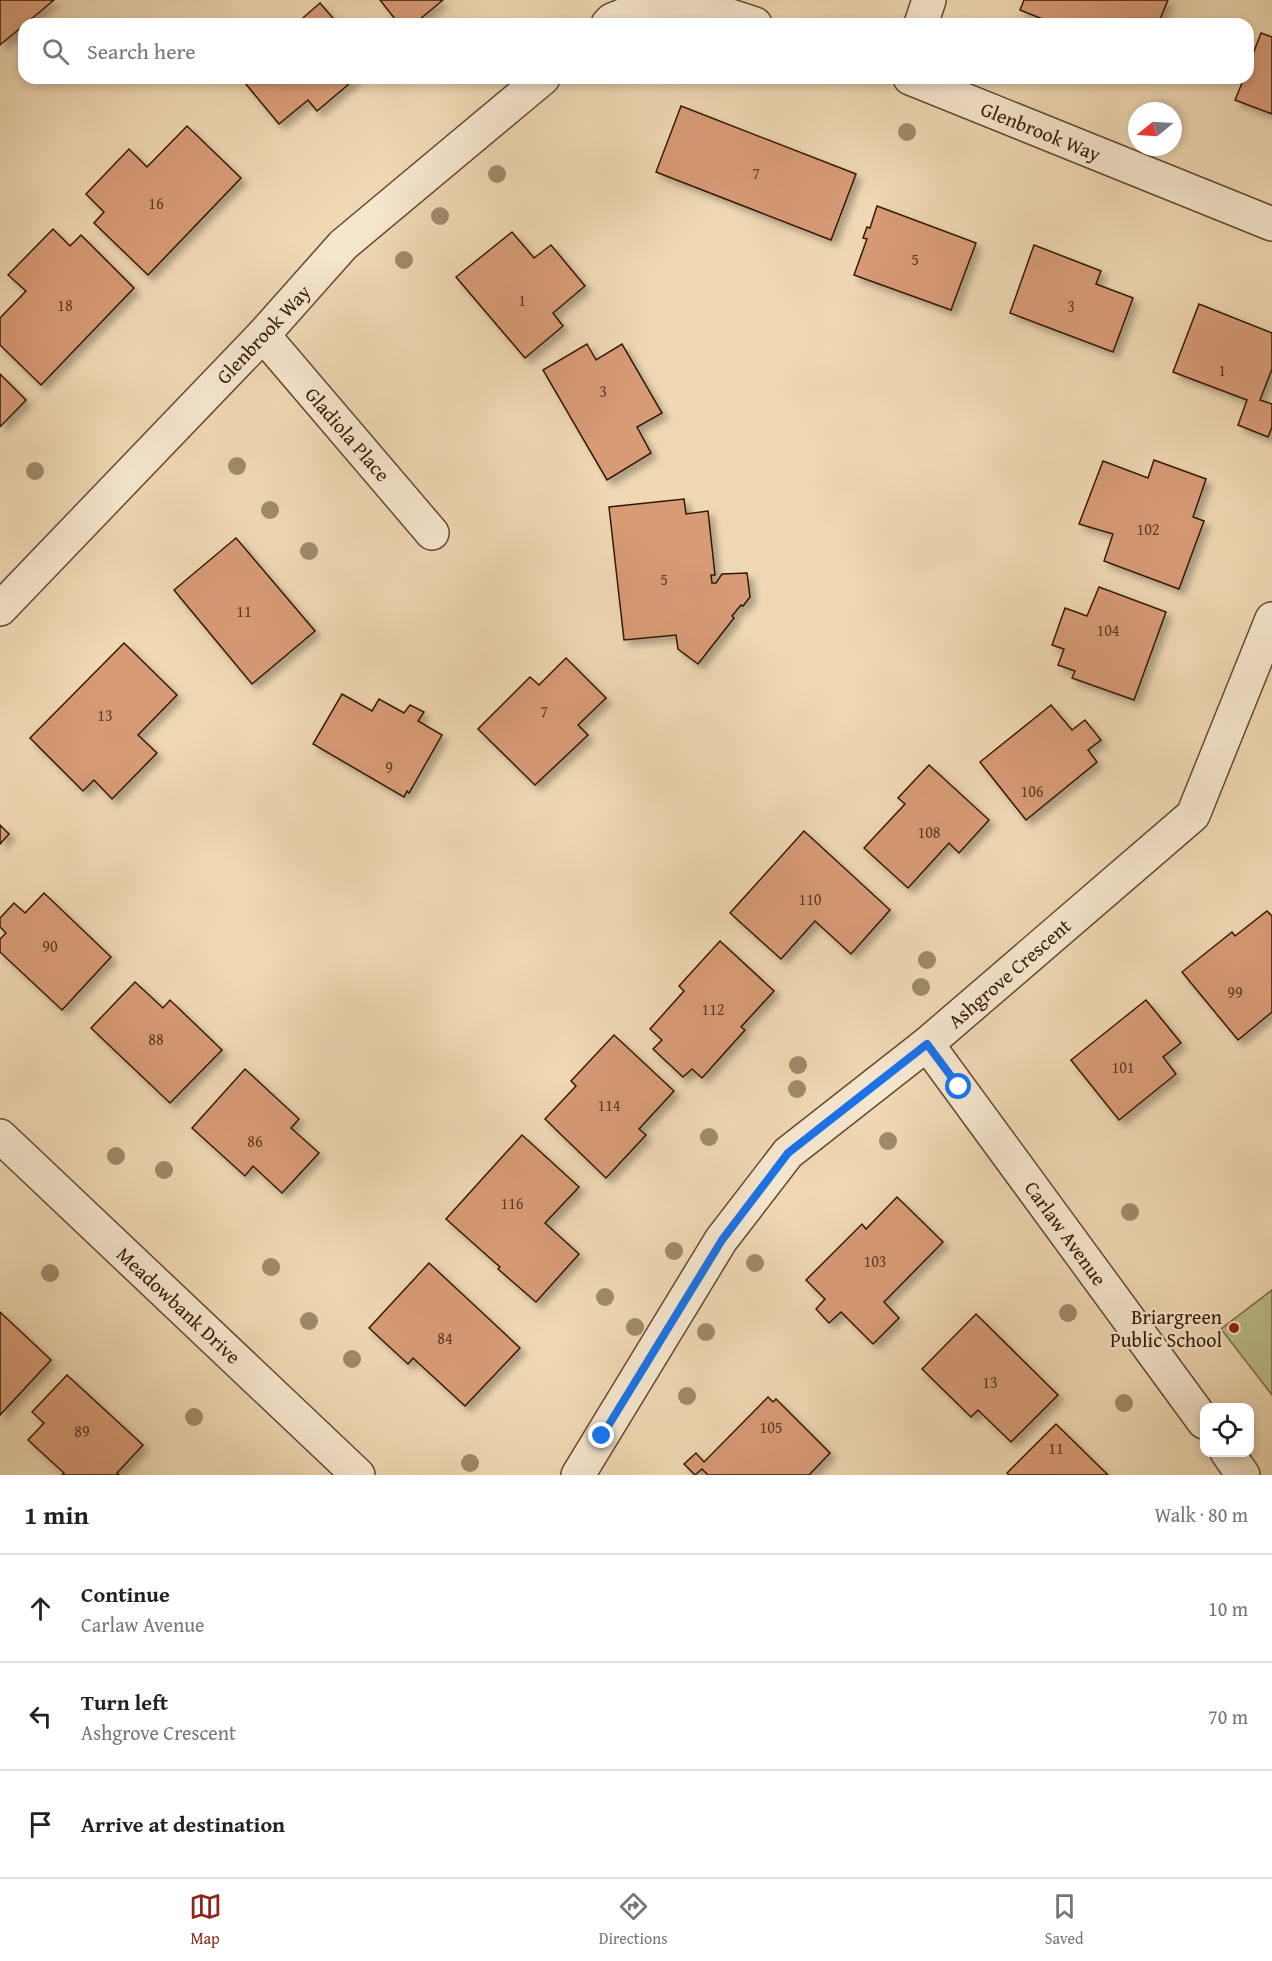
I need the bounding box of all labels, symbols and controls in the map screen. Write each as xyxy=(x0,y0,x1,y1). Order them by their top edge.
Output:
search box xyxy=(18,18,1254,84)
icon: search xyxy=(39,35,72,68)
text: Search here xyxy=(87,35,196,67)
street label: Glenbrook Way xyxy=(977,94,1105,168)
north arrow xyxy=(1128,102,1182,156)
house number: 7 xyxy=(752,161,760,185)
house number: 16 xyxy=(148,191,164,215)
house number: 5 xyxy=(911,247,919,271)
street label: Glenbrook Way xyxy=(209,278,317,390)
house number: 1 xyxy=(518,288,526,312)
house number: 18 xyxy=(57,293,73,317)
house number: 3 xyxy=(1067,294,1075,318)
house number: 1 xyxy=(1218,358,1226,382)
house number: 3 xyxy=(599,379,607,403)
street label: Gladiola Place xyxy=(299,380,397,488)
house number: 102 xyxy=(1136,517,1160,541)
house number: 5 xyxy=(660,567,668,591)
house number: 11 xyxy=(236,599,252,623)
house number: 104 xyxy=(1096,618,1120,642)
house number: 7 xyxy=(540,699,548,723)
house number: 13 xyxy=(97,703,113,727)
house number: 9 xyxy=(385,755,393,779)
house number: 106 xyxy=(1020,779,1044,803)
house number: 108 xyxy=(917,820,941,844)
house number: 110 xyxy=(798,887,822,911)
street label: Ashgrove Crescent xyxy=(941,911,1077,1035)
house number: 90 xyxy=(42,934,58,958)
house number: 99 xyxy=(1227,980,1243,1004)
house number: 112 xyxy=(701,997,725,1021)
house number: 88 xyxy=(148,1027,164,1051)
house number: 101 xyxy=(1111,1055,1135,1079)
route start xyxy=(945,1073,971,1099)
house number: 114 xyxy=(597,1093,621,1117)
house number: 86 xyxy=(247,1129,263,1153)
street label: Carlaw Avenue xyxy=(1018,1175,1114,1291)
house number: 116 xyxy=(500,1191,524,1215)
street label: Meadowbank Drive xyxy=(110,1240,248,1370)
house number: 103 xyxy=(863,1249,887,1273)
place label: Briargreen Public School xyxy=(1110,1302,1222,1354)
marker: Briargreen Public School xyxy=(1227,1321,1241,1335)
house number: 84 xyxy=(437,1326,453,1350)
house number: 13 xyxy=(982,1370,998,1394)
map controls xyxy=(1200,1403,1254,1457)
button: locate xyxy=(1200,1403,1254,1457)
house number: 105 xyxy=(759,1415,783,1439)
house number: 89 xyxy=(74,1419,90,1443)
route end xyxy=(588,1422,614,1448)
house number: 11 xyxy=(1048,1436,1064,1460)
text: 1 min xyxy=(24,1495,89,1534)
text: Walk · 80 m xyxy=(1154,1500,1248,1529)
text: Continue xyxy=(81,1578,170,1610)
icon: ahead xyxy=(24,1592,57,1625)
text: 10 m xyxy=(1208,1594,1248,1623)
text: Carlaw Avenue xyxy=(81,1610,204,1639)
text: Turn left xyxy=(81,1686,168,1718)
icon: left xyxy=(24,1700,57,1733)
text: 70 m xyxy=(1208,1702,1248,1731)
text: Ashgrove Crescent xyxy=(81,1718,236,1747)
icon: arrive xyxy=(24,1808,57,1841)
text: Arrive at destination xyxy=(81,1808,285,1840)
tab: Map xyxy=(189,1890,222,1950)
tab: Directions xyxy=(599,1890,668,1950)
tab: Saved xyxy=(1045,1890,1083,1950)

